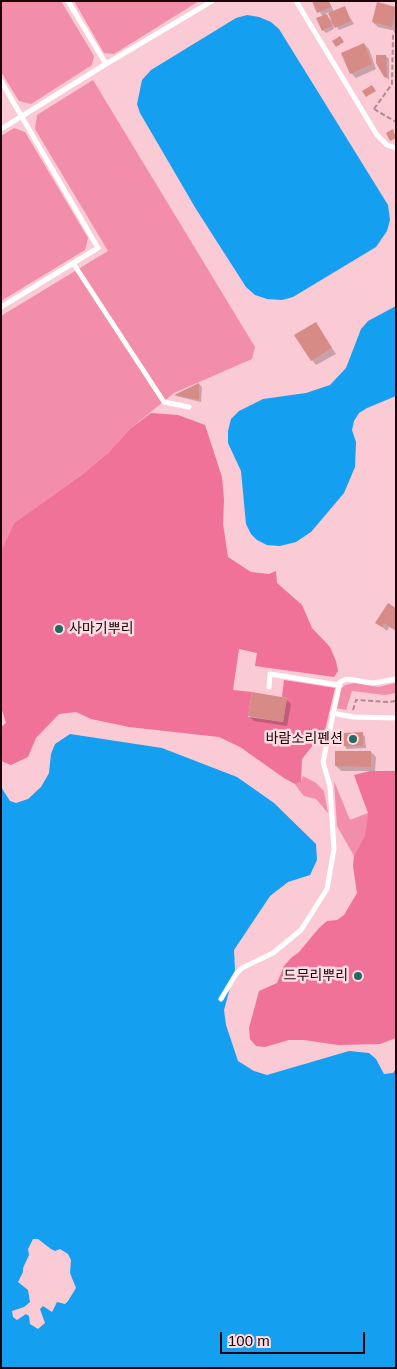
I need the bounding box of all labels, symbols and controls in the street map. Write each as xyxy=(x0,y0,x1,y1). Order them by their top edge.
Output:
place label: 사마기뿌리 xyxy=(69,621,133,637)
marker: 사마기뿌리 xyxy=(53,623,65,635)
place label: 바람소리펜션 xyxy=(266,731,343,747)
marker: 바람소리펜션 xyxy=(347,733,359,745)
place label: 드무리뿌리 xyxy=(284,968,348,984)
marker: 드무리뿌리 xyxy=(352,970,364,982)
scale bar xyxy=(222,1322,367,1354)
text: 100 m xyxy=(228,1332,270,1349)

